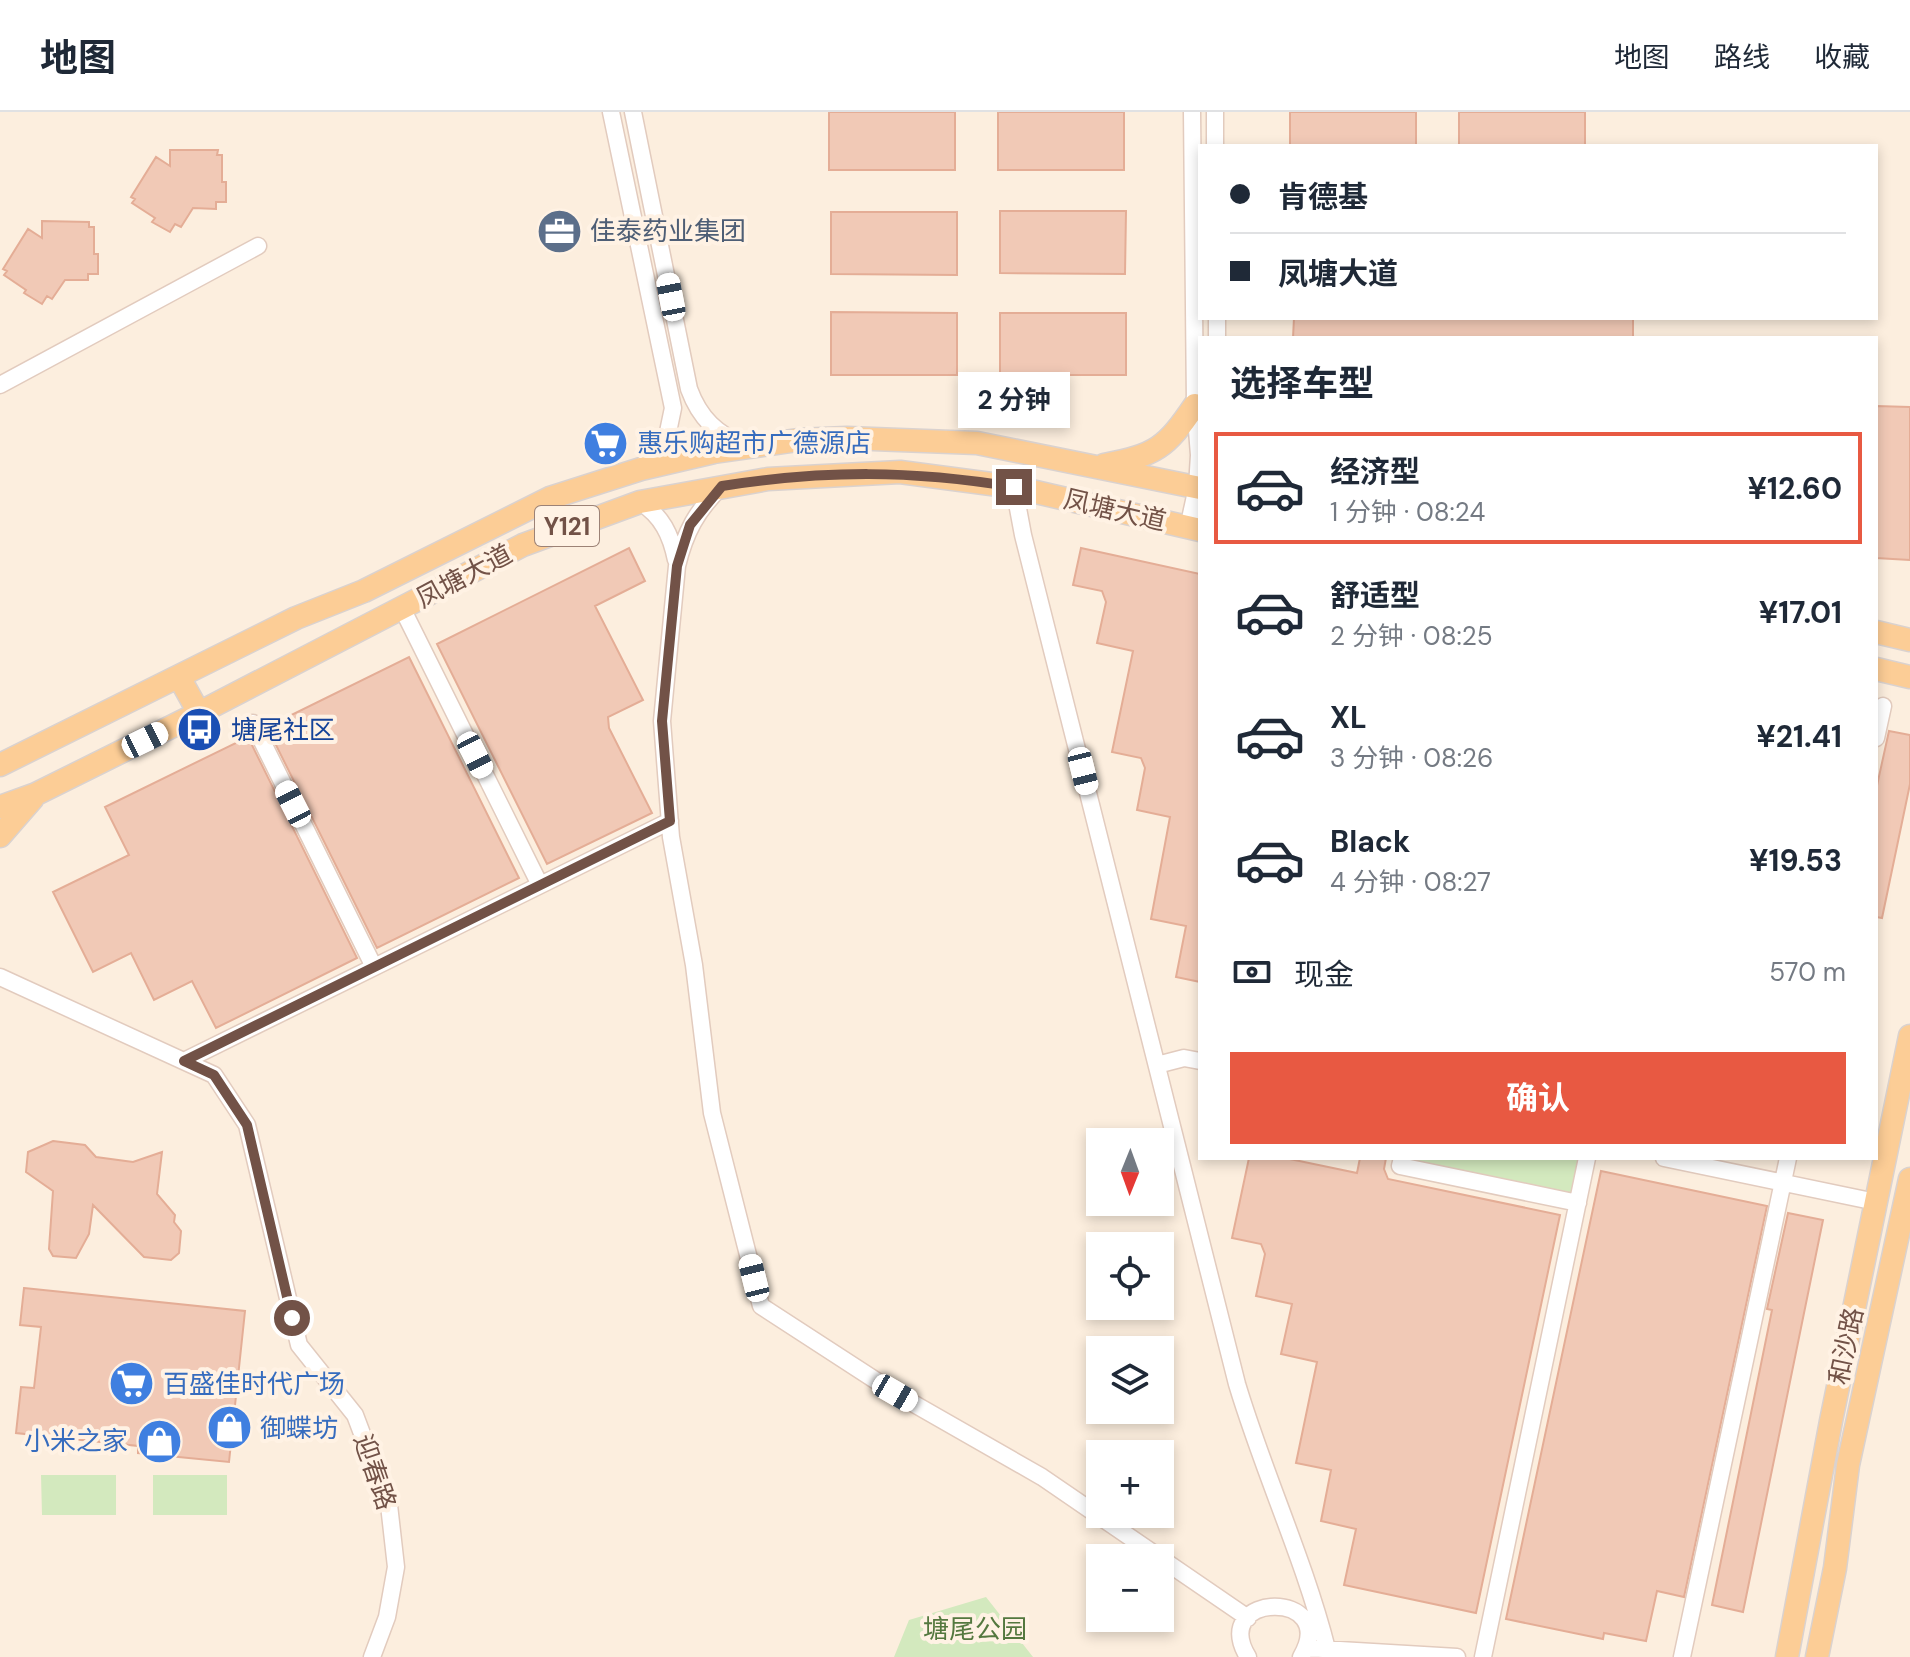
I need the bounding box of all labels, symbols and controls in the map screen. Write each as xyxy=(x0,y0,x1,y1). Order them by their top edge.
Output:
text: 地图 xyxy=(40,33,116,83)
text: 地图 xyxy=(1614,39,1670,76)
text: 路线 xyxy=(1714,39,1770,76)
text: 收藏 xyxy=(1814,39,1870,76)
text: 肯德基 xyxy=(1278,177,1368,216)
office icon: 佳泰药业集团 xyxy=(535,207,583,255)
place label: 佳泰药业集团 xyxy=(590,214,746,248)
text: 凤塘大道 xyxy=(1278,254,1398,293)
car xyxy=(655,271,687,323)
text: 选择车型 xyxy=(1230,360,1374,407)
callout: 2 分钟 xyxy=(958,371,1070,427)
text: 2 分钟 xyxy=(977,383,1051,417)
supermarket icon: 惠乐购超市广德源店 xyxy=(582,419,630,467)
place label: 惠乐购超市广德源店 xyxy=(637,426,871,460)
icon: car xyxy=(1234,452,1306,524)
text: 经济型 xyxy=(1330,452,1420,491)
route end xyxy=(996,469,1032,505)
text: ¥12.60 xyxy=(1747,469,1842,508)
street label: 凤塘大道 xyxy=(1061,482,1169,538)
text: 1 分钟 · 08:24 xyxy=(1330,495,1485,529)
road number: Y121 xyxy=(535,506,599,546)
street label: 凤塘大道 xyxy=(410,537,518,615)
icon: car xyxy=(1234,576,1306,648)
text: 舒适型 xyxy=(1330,576,1420,615)
text: ¥17.01 xyxy=(1759,593,1842,632)
text: 2 分钟 · 08:25 xyxy=(1330,619,1493,653)
text: XL xyxy=(1330,698,1367,737)
icon: car xyxy=(1234,700,1306,772)
bus stop icon: 塘尾社区 xyxy=(176,706,224,754)
place label: 塘尾社区 xyxy=(231,713,335,747)
text: ¥21.41 xyxy=(1756,717,1842,756)
car xyxy=(118,719,172,761)
car xyxy=(453,728,497,782)
text: 3 分钟 · 08:26 xyxy=(1330,741,1493,775)
car xyxy=(1066,745,1100,797)
car xyxy=(271,777,315,831)
text: Black xyxy=(1330,822,1410,861)
icon: car xyxy=(1234,824,1306,896)
text: ¥19.53 xyxy=(1749,841,1842,880)
text: 4 分钟 · 08:27 xyxy=(1330,865,1491,899)
icon: cash xyxy=(1230,950,1274,994)
text: 现金 xyxy=(1294,955,1354,994)
text: 570 m xyxy=(1769,955,1846,989)
button: 确认 xyxy=(1230,1052,1846,1144)
north arrow xyxy=(1086,1128,1174,1216)
map controls xyxy=(1086,1128,1174,1632)
button: locate xyxy=(1086,1232,1174,1320)
car xyxy=(737,1252,771,1304)
route start xyxy=(274,1300,310,1336)
street label: 和沙路 xyxy=(1821,1304,1871,1388)
button: layers xyxy=(1086,1336,1174,1424)
supermarket icon: 百盛佳时代广场 xyxy=(108,1360,156,1408)
place label: 百盛佳时代广场 xyxy=(163,1367,345,1401)
car xyxy=(868,1371,922,1415)
shop icon: 御蝶坊 xyxy=(205,1404,253,1452)
place label: 御蝶坊 xyxy=(260,1411,338,1445)
shop icon: 小米之家 xyxy=(135,1417,183,1465)
place label: 小米之家 xyxy=(24,1424,128,1458)
street label: 迎春路 xyxy=(346,1430,404,1514)
button: + xyxy=(1086,1440,1174,1528)
button: − xyxy=(1086,1544,1174,1632)
park label: 塘尾公园 xyxy=(923,1612,1027,1646)

